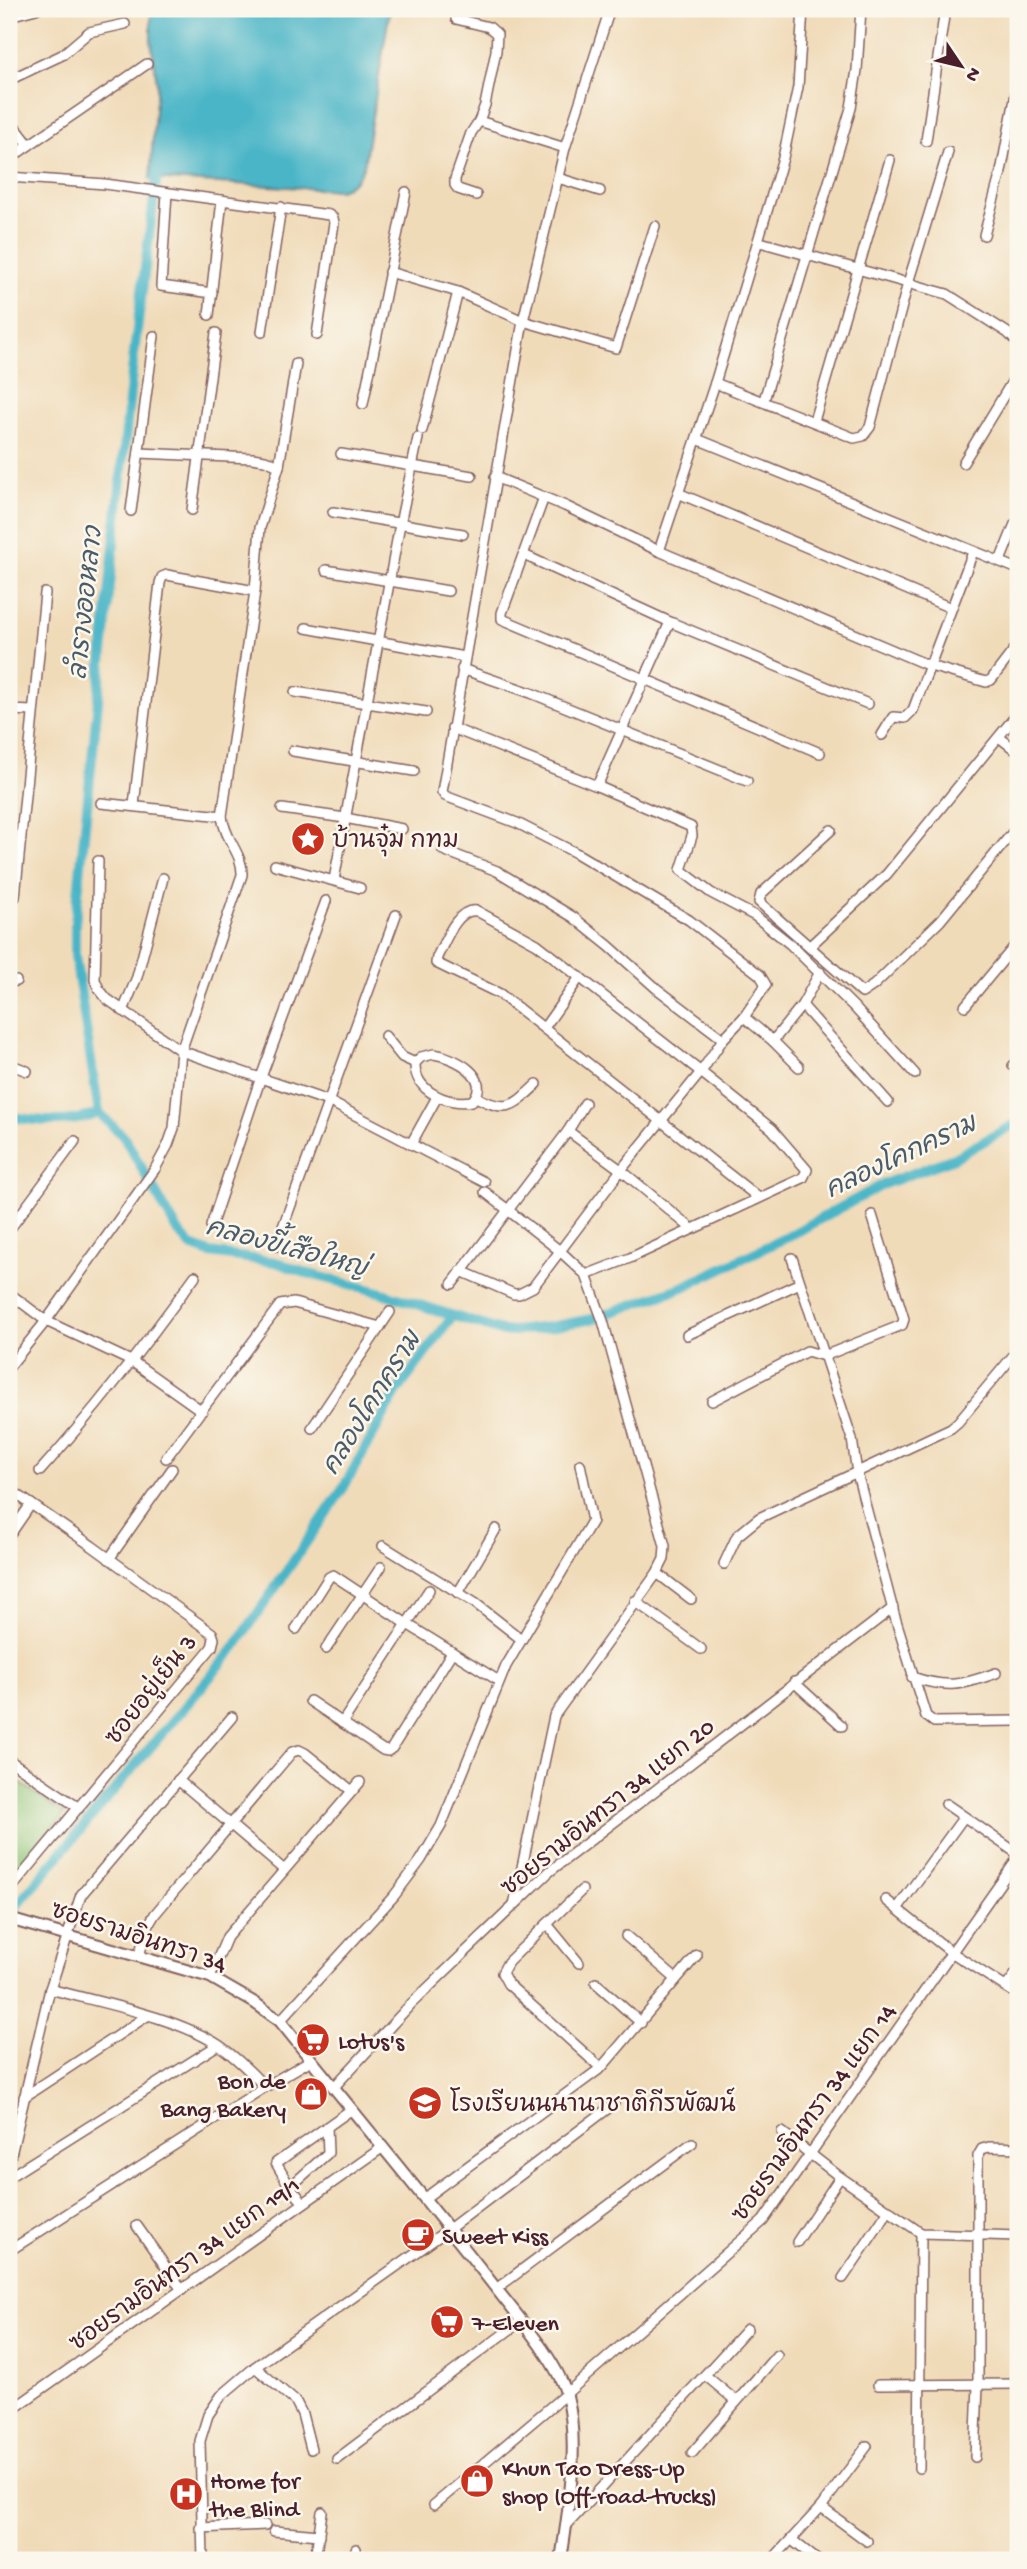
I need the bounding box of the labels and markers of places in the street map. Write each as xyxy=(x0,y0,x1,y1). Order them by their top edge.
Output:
place icon: บ้านจุ๋ม กทม xyxy=(289,820,327,858)
place label: บ้านจุ๋ม กทม xyxy=(332,823,459,857)
supermarket icon: Lotus's xyxy=(294,2021,332,2059)
place label: Lotus's xyxy=(338,2029,405,2058)
place label: Bon de Bang Bakery xyxy=(160,2069,287,2126)
shop icon: Bon de Bang Bakery xyxy=(292,2075,330,2113)
school or university icon: โรงเรียนนนานาชาติกีรพัฒน์ xyxy=(406,2084,444,2122)
place label: โรงเรียนนนานาชาติกีรพัฒน์ xyxy=(450,2087,736,2121)
cafe icon: Sweet Kiss xyxy=(399,2216,437,2254)
place label: Sweet Kiss xyxy=(442,2224,549,2253)
supermarket icon: 7-Eleven xyxy=(428,2303,466,2341)
place label: 7-Eleven xyxy=(471,2311,560,2340)
place label: Khun Tao Dress-Up shop (Off-road-trucks) xyxy=(502,2456,717,2513)
shop icon: Khun Tao Dress-Up shop (Off-road-trucks) xyxy=(458,2462,496,2500)
place label: Home for the Blind xyxy=(208,2469,302,2526)
hospital icon: Home for the Blind xyxy=(167,2475,205,2513)

